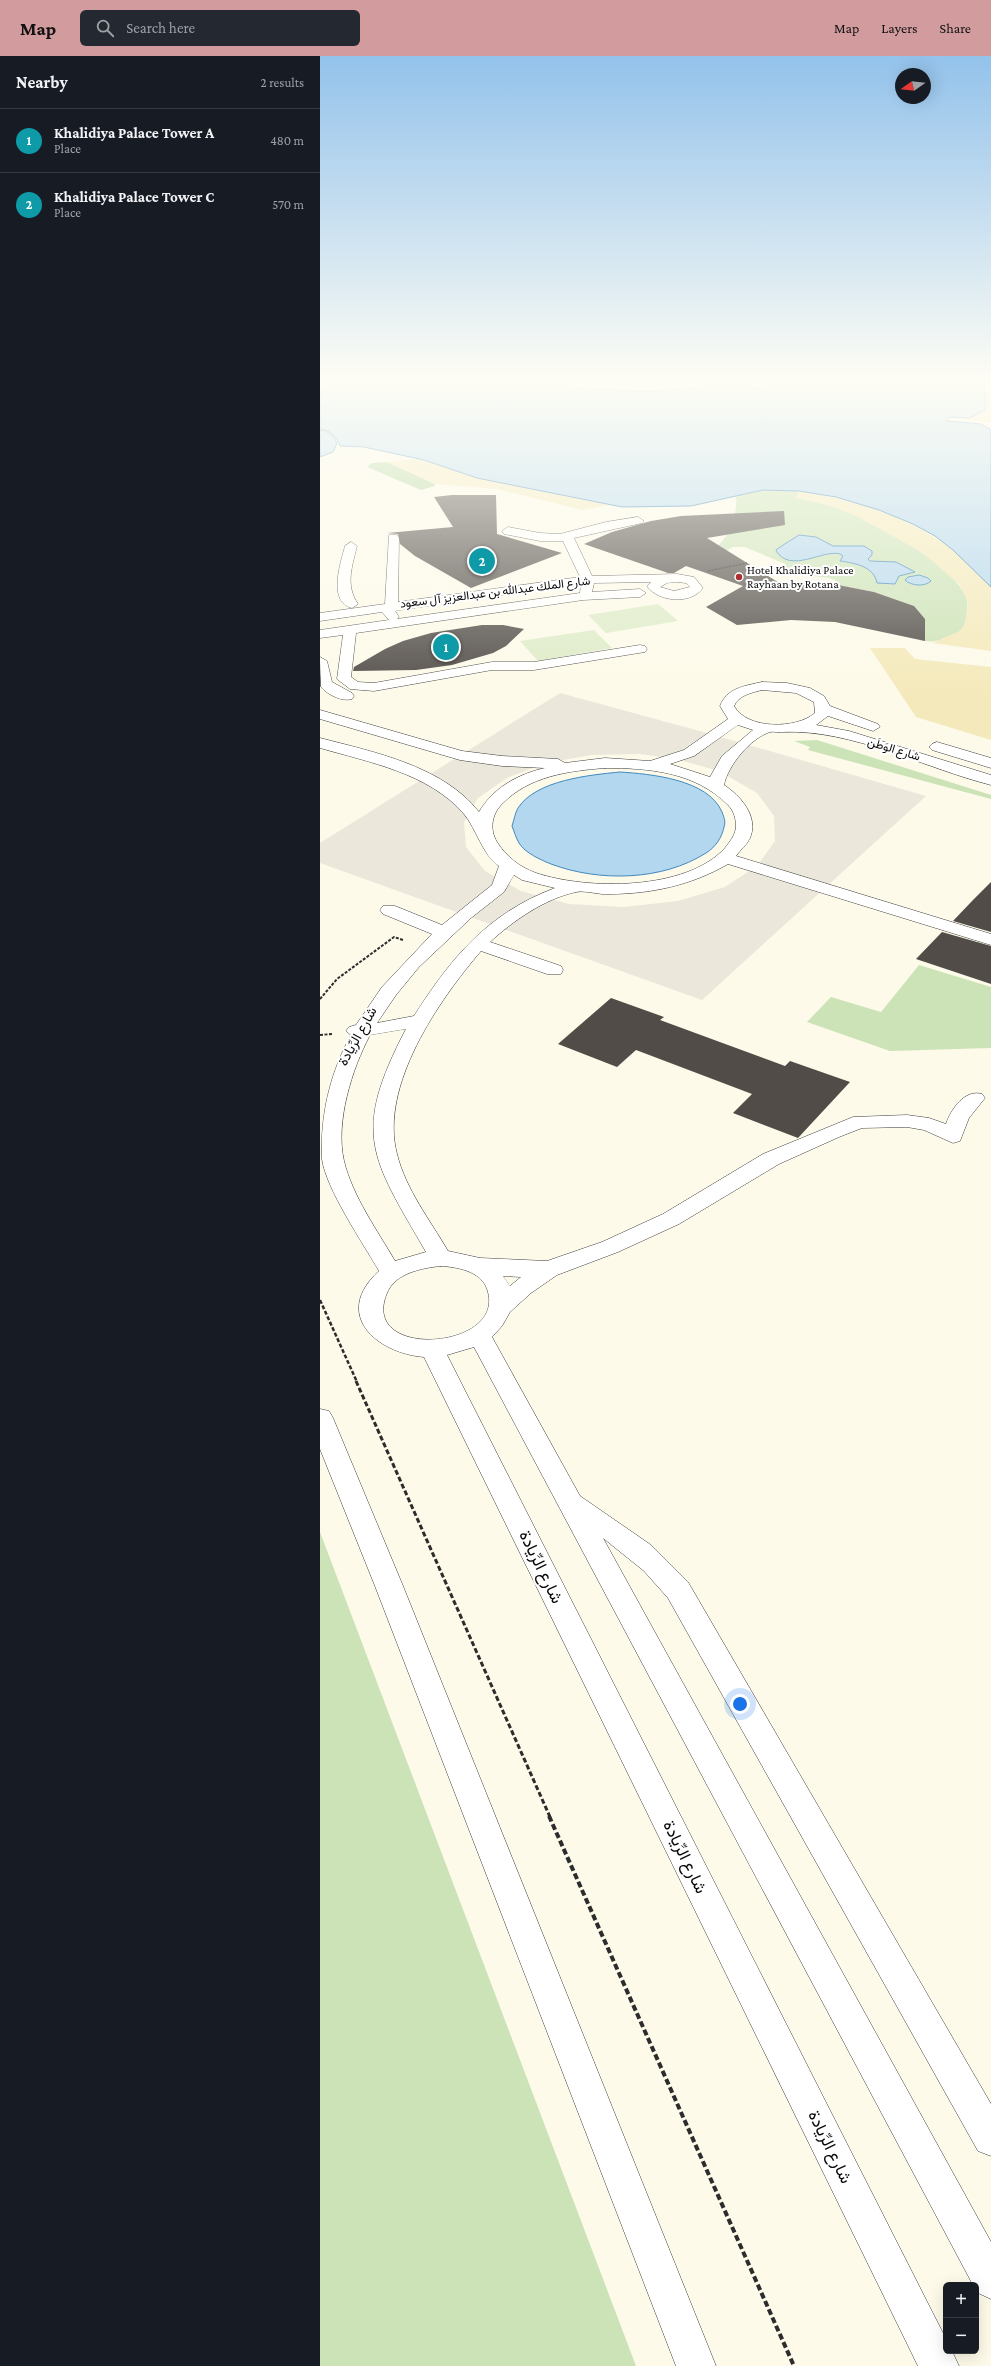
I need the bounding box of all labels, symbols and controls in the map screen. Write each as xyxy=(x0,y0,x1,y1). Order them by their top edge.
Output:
search box xyxy=(80,10,360,46)
icon: search xyxy=(94,17,116,39)
text: Map xyxy=(20,18,56,39)
text: Search here xyxy=(126,20,195,36)
text: Map xyxy=(834,20,859,36)
text: Layers xyxy=(881,20,918,36)
text: Share xyxy=(940,20,971,36)
north arrow xyxy=(895,68,931,104)
text: Nearby xyxy=(16,73,68,92)
text: 2 results xyxy=(261,75,304,90)
text: Khalidiya Palace Tower A xyxy=(54,125,214,141)
text: 1 xyxy=(27,133,31,148)
text: 480 m xyxy=(270,133,304,148)
text: Place xyxy=(54,141,81,156)
text: Khalidiya Palace Tower C xyxy=(54,189,214,205)
text: 2 xyxy=(26,197,32,212)
text: 570 m xyxy=(272,197,304,212)
text: Place xyxy=(54,205,81,220)
pin: 2 xyxy=(469,546,495,576)
place label: Hotel Khalidiya Palace Rayhaan by Rotana xyxy=(747,563,854,591)
marker: Hotel Khalidiya Palace Rayhaan by Rotana xyxy=(734,572,744,582)
street label: شارع الملك عبدالله بن عبدالعزيز آل سعود xyxy=(399,573,591,613)
pin: 1 xyxy=(433,632,459,662)
street label: شارع الوَطَن xyxy=(865,734,922,766)
street label: شارع الرِّيادة xyxy=(334,1004,382,1070)
street label: شارع الرِّيادة xyxy=(513,1528,567,1607)
your location xyxy=(730,1694,750,1714)
street label: شارع الرِّيادة xyxy=(657,1818,711,1897)
street label: شارع الرِّيادة xyxy=(802,2108,856,2187)
map controls xyxy=(943,2282,979,2354)
button: + xyxy=(943,2282,979,2318)
button: − xyxy=(943,2318,979,2354)

